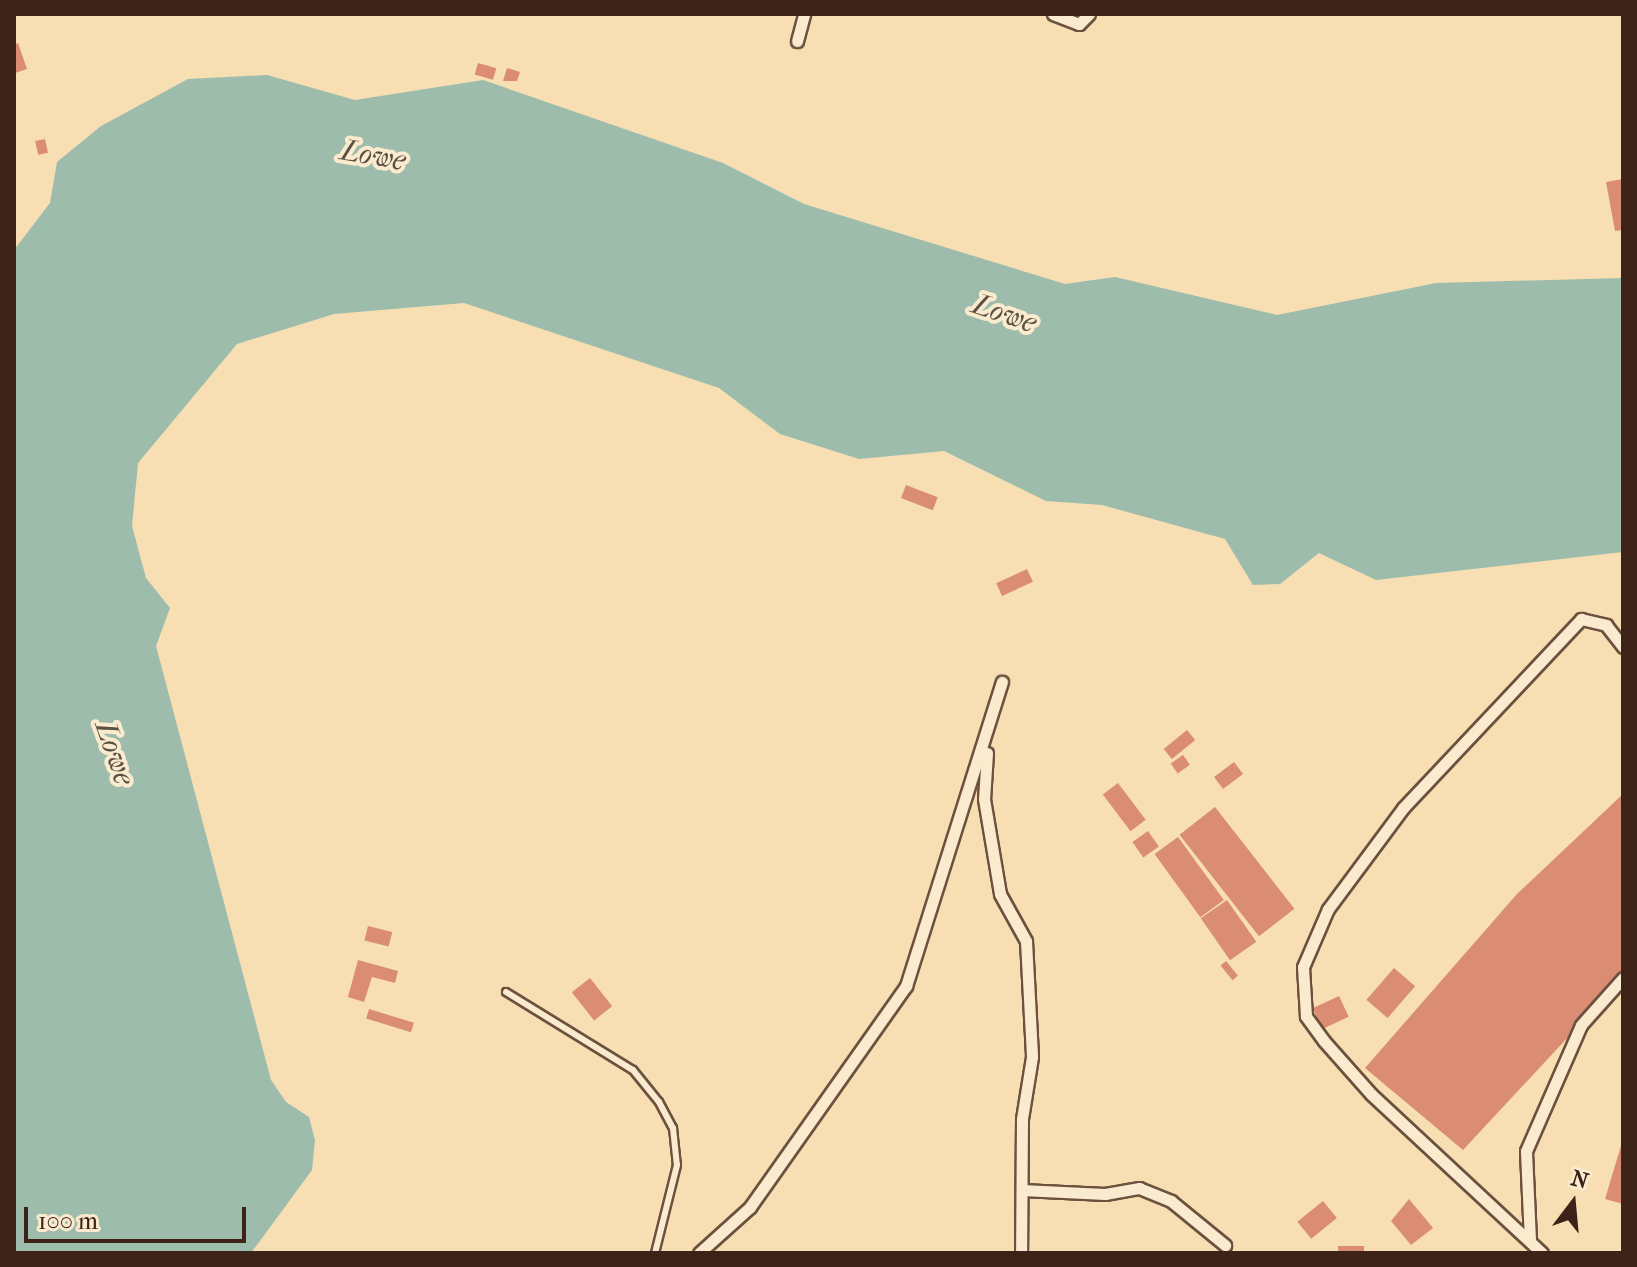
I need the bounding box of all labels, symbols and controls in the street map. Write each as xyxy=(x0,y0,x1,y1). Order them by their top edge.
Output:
water label: Lowe xyxy=(338,133,408,179)
water label: Lowe xyxy=(967,286,1041,342)
water label: Lowe xyxy=(86,716,142,790)
north arrow xyxy=(1533,1163,1613,1243)
text: N xyxy=(1568,1165,1591,1195)
scale bar xyxy=(28,1191,250,1241)
text: 100 m xyxy=(38,1207,98,1235)

